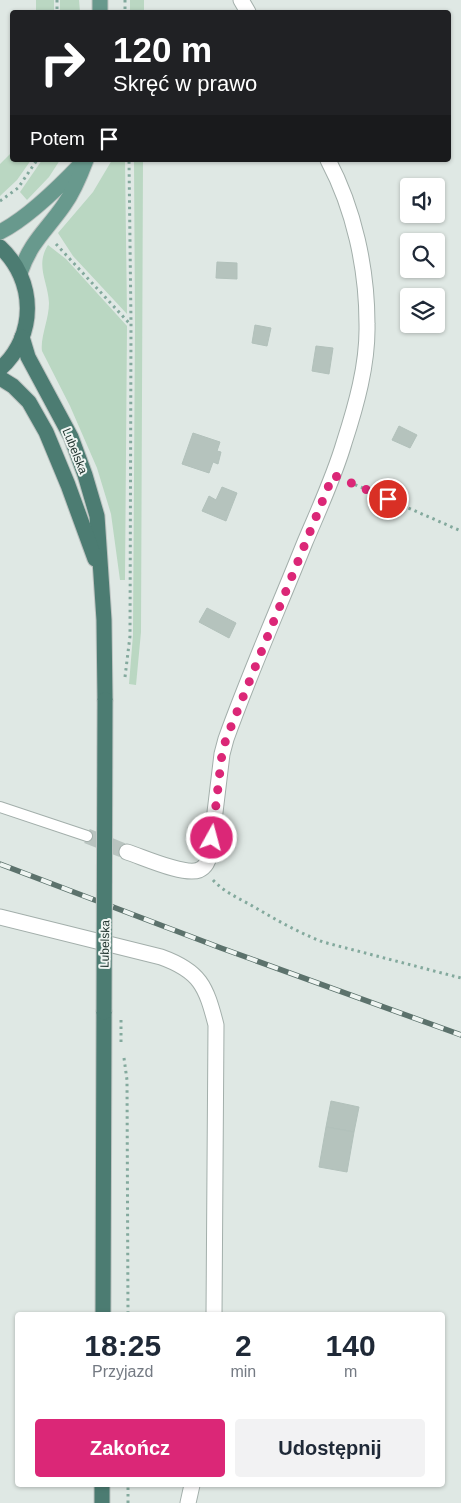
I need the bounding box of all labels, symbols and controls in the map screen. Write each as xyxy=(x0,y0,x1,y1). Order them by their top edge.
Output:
icon: right xyxy=(30,30,95,95)
text: 120 m xyxy=(113,30,212,69)
text: Skręć w prawo xyxy=(113,71,257,96)
icon: arrive xyxy=(95,125,123,153)
text: Potem xyxy=(30,128,85,149)
map controls xyxy=(400,178,445,333)
button: sound xyxy=(400,178,445,223)
button: search xyxy=(400,233,445,278)
button: layers xyxy=(400,288,445,333)
street label: Lubelska xyxy=(60,426,91,476)
pin xyxy=(367,478,409,520)
icon: arrive xyxy=(374,485,402,513)
position arrow xyxy=(185,811,237,863)
street label: Lubelska xyxy=(98,920,112,968)
text: 18:25 xyxy=(84,1329,161,1362)
text: 2 xyxy=(235,1329,252,1362)
text: 140 xyxy=(326,1329,376,1362)
text: Przyjazd xyxy=(92,1363,153,1380)
text: min xyxy=(230,1363,256,1380)
text: m xyxy=(344,1363,357,1380)
button: Zakończ xyxy=(35,1419,225,1477)
button: Udostępnij xyxy=(235,1419,425,1477)

